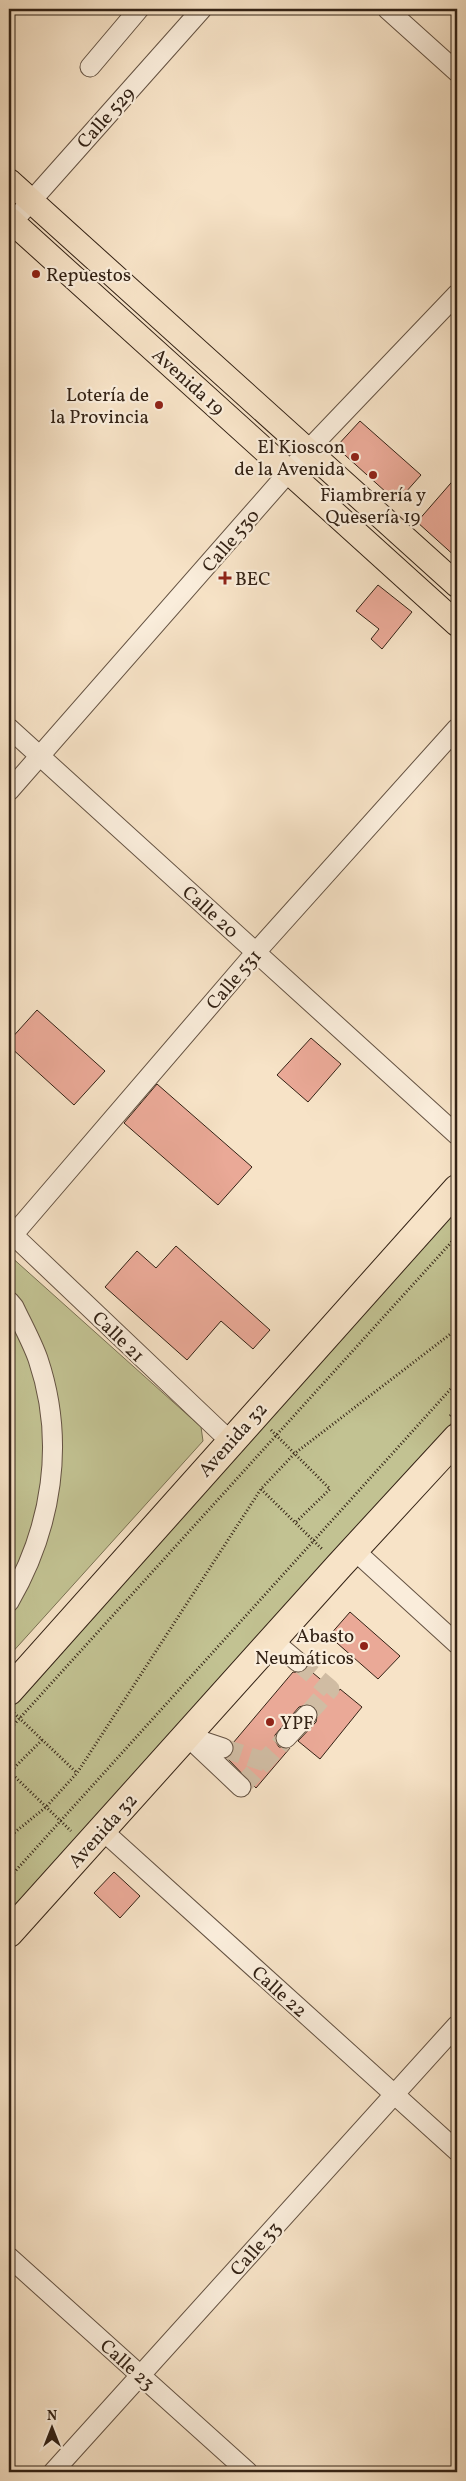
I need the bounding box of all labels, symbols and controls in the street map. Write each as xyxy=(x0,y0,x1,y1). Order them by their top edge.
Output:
street label: Calle 529 xyxy=(72,82,141,155)
place label: Repuestos xyxy=(46,263,131,289)
marker: Repuestos xyxy=(30,268,42,280)
street label: Avenida 19 xyxy=(146,343,230,422)
place label: Lotería de la Provincia xyxy=(50,383,149,431)
marker: Lotería de la Provincia xyxy=(153,399,165,411)
place label: El Kioscon de la Avenida xyxy=(234,435,345,483)
marker: El Kioscon de la Avenida xyxy=(349,451,361,463)
marker: Fiambrería y Quesería 19 xyxy=(367,469,379,481)
place label: Fiambrería y Quesería 19 xyxy=(320,483,426,531)
street label: Calle 530 xyxy=(197,504,266,579)
place label: BEC xyxy=(235,567,271,593)
marker: BEC xyxy=(219,572,231,584)
street label: Calle 20 xyxy=(176,880,243,945)
street label: Calle 531 xyxy=(201,945,268,1016)
street label: Calle 21 xyxy=(86,1306,150,1369)
street label: Avenida 32 xyxy=(193,1397,274,1483)
place label: Abasto Neumáticos xyxy=(255,1624,354,1672)
marker: Abasto Neumáticos xyxy=(358,1640,370,1652)
place label: YPF xyxy=(280,1711,314,1737)
marker: YPF xyxy=(264,1716,276,1728)
street label: Avenida 32 xyxy=(63,1788,144,1874)
street label: Calle 22 xyxy=(245,1961,312,2024)
street label: Calle 33 xyxy=(225,2216,288,2282)
street label: Calle 23 xyxy=(94,2334,160,2397)
north arrow xyxy=(28,2404,78,2454)
text: N xyxy=(47,2407,57,2426)

